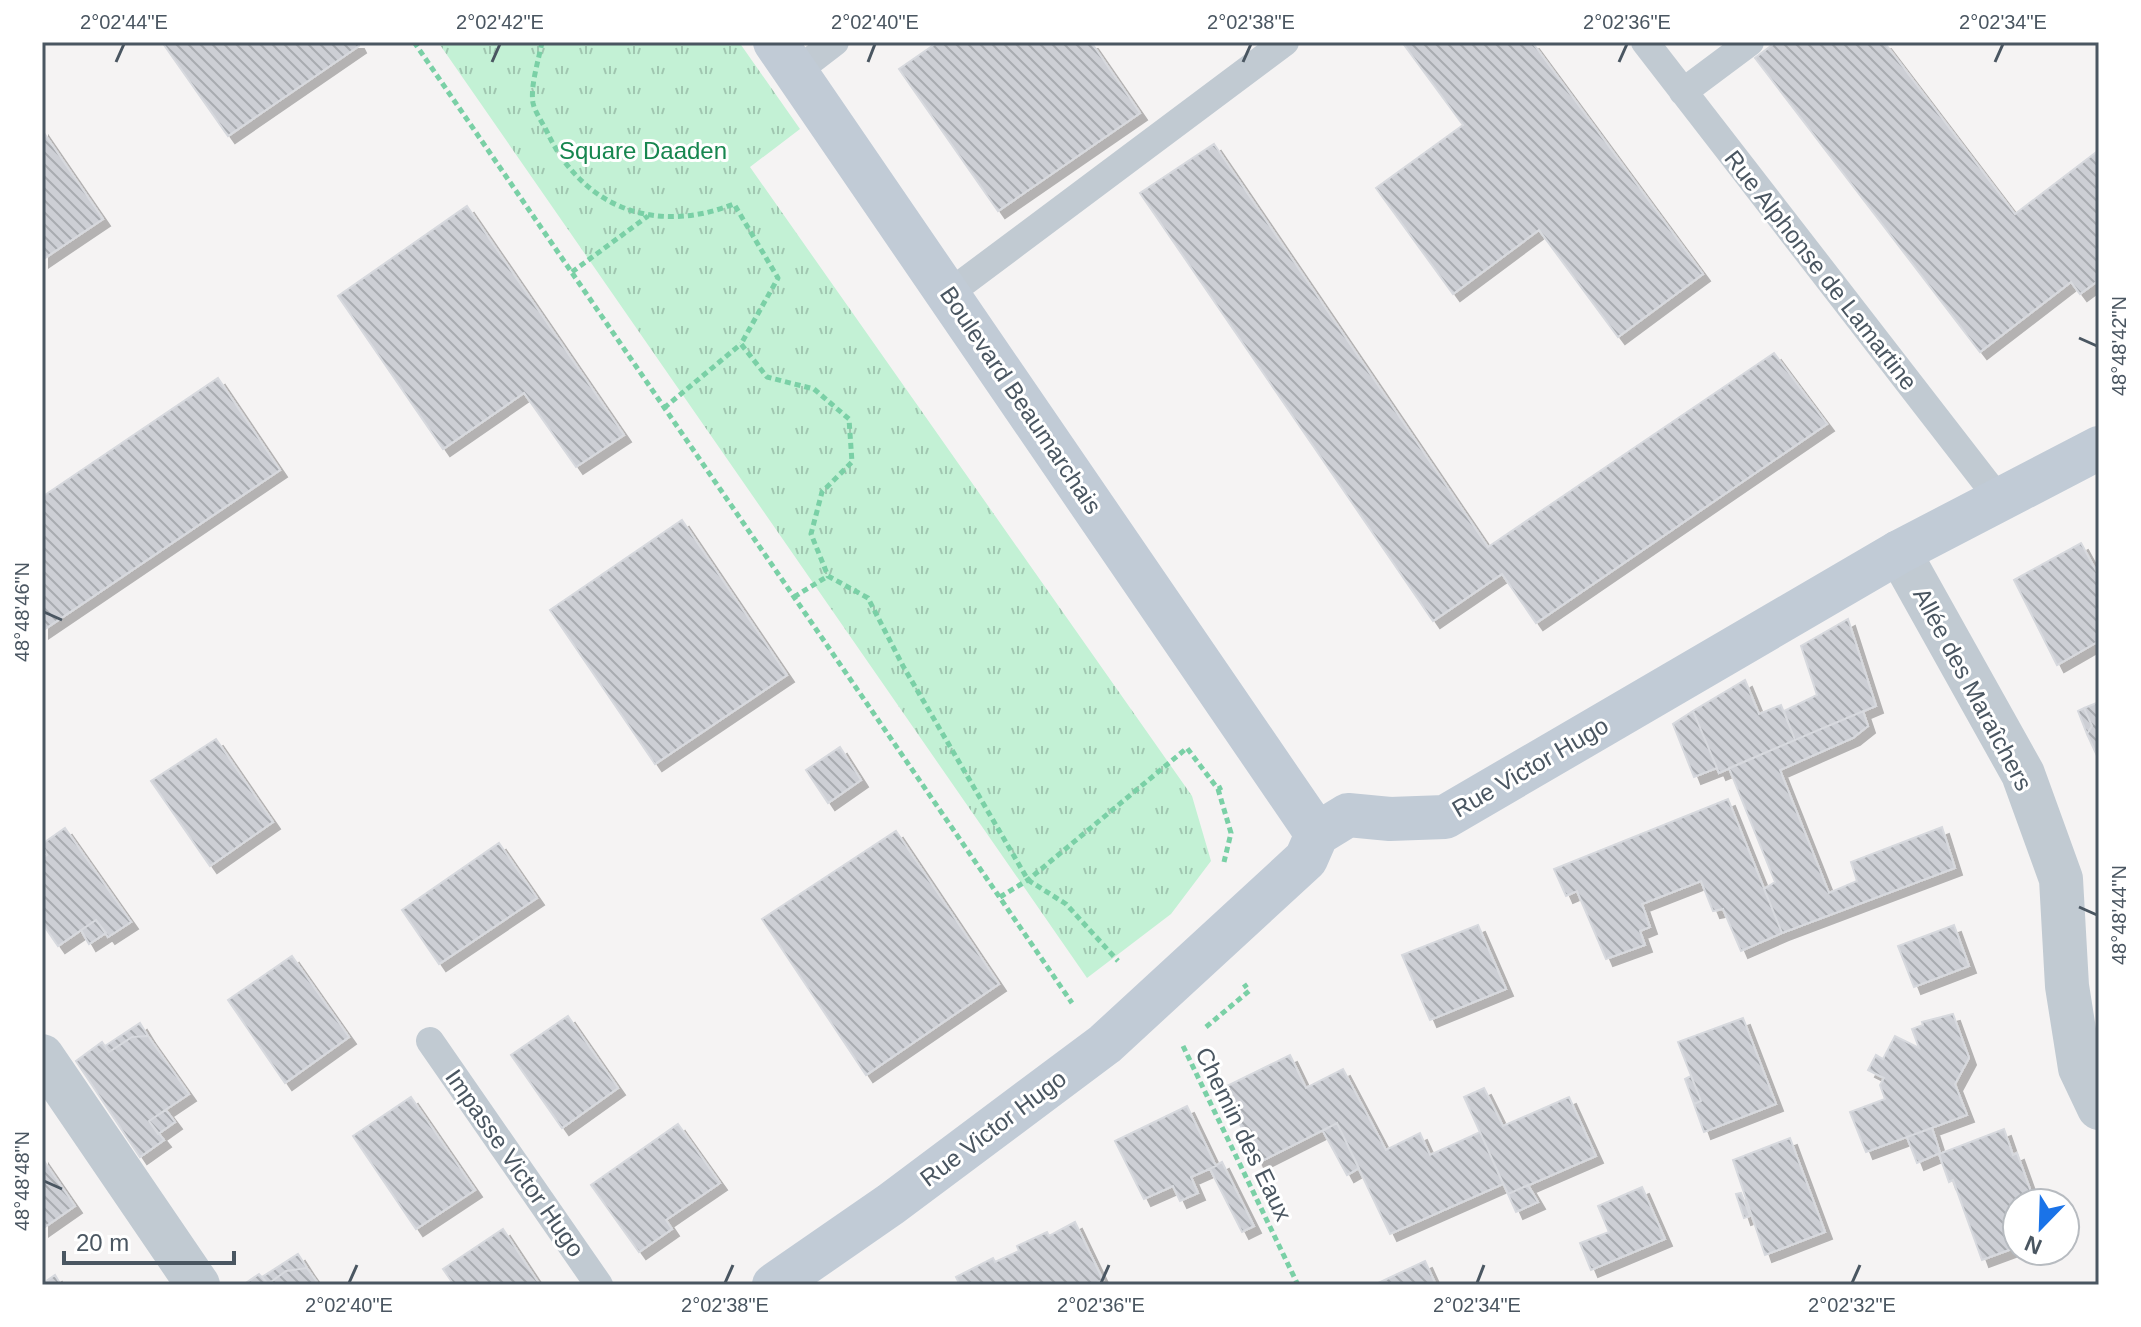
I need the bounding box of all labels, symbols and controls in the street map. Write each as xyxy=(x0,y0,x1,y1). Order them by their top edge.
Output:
text: 2°02'44"E xyxy=(80,11,168,33)
text: 2°02'42"E xyxy=(456,11,544,33)
text: 2°02'40"E xyxy=(831,11,919,33)
text: 2°02'38"E xyxy=(1207,11,1295,33)
text: 2°02'36"E xyxy=(1583,11,1671,33)
text: 2°02'34"E xyxy=(1959,11,2047,33)
park label: Square Daaden xyxy=(559,137,727,164)
street label: Rue Alphonse de Lamartine xyxy=(1719,145,1923,395)
street label: Boulevard Beaumarchais xyxy=(935,281,1107,519)
text: 48°48'42"N xyxy=(2108,296,2130,396)
text: 48°48'46"N xyxy=(11,562,33,662)
street label: Allée des Maraîchers xyxy=(1908,583,2038,795)
street label: Rue Victor Hugo xyxy=(1447,711,1613,823)
text: 48°48'44"N xyxy=(2108,865,2130,965)
street label: Chemin des Eaux xyxy=(1190,1043,1298,1225)
street label: Impasse Victor Hugo xyxy=(440,1064,590,1262)
street label: Rue Victor Hugo xyxy=(915,1064,1071,1192)
text: 48°48'48"N xyxy=(11,1131,33,1231)
north arrow xyxy=(2001,1187,2081,1267)
scale bar xyxy=(64,1215,234,1265)
text: 20 m xyxy=(76,1229,129,1256)
text: N xyxy=(2021,1230,2046,1260)
text: 2°02'40"E xyxy=(305,1294,393,1316)
text: 2°02'38"E xyxy=(681,1294,769,1316)
text: 2°02'36"E xyxy=(1057,1294,1145,1316)
text: 2°02'34"E xyxy=(1433,1294,1521,1316)
text: 2°02'32"E xyxy=(1808,1294,1896,1316)

